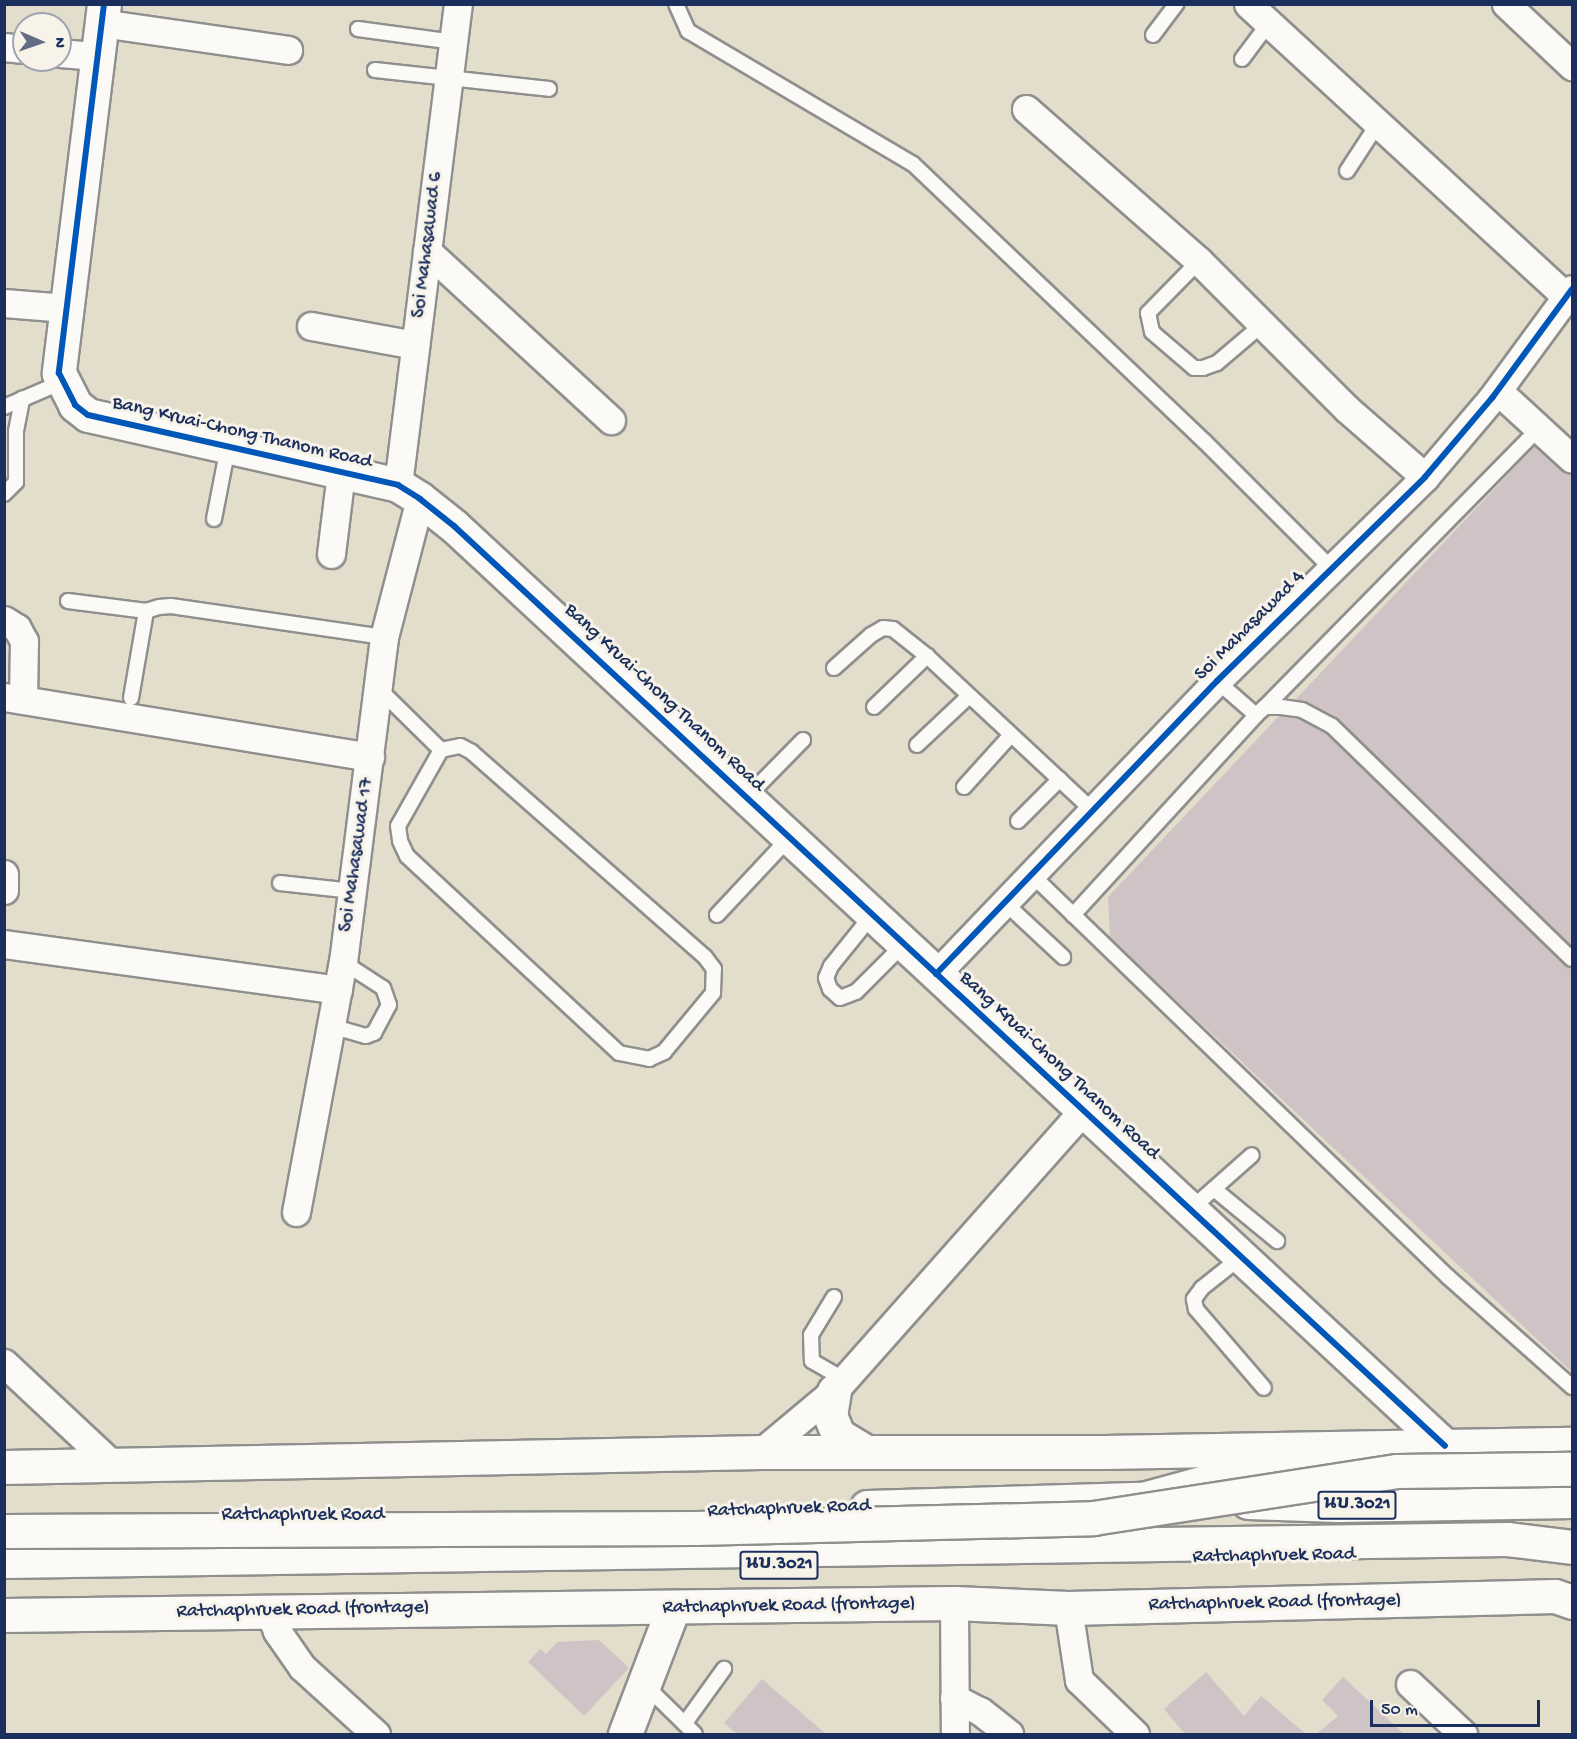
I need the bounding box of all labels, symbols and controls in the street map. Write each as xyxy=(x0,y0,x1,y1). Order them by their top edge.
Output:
north arrow xyxy=(12,12,72,72)
text: N xyxy=(49,37,68,48)
street label: Soi Mahasawad 6 xyxy=(407,170,449,320)
street label: Bang Kruai-Chong Thanom Road xyxy=(110,391,374,475)
street label: Soi Mahasawad 4 xyxy=(1190,566,1310,686)
street label: Bang Kruai-Chong Thanom Road xyxy=(559,599,769,797)
street label: Soi Mahasawad 17 xyxy=(334,776,380,934)
street label: Bang Kruai-Chong Thanom Road xyxy=(954,967,1164,1165)
road number: นบ.3021 xyxy=(1316,1490,1398,1520)
street label: Ratchaphruek Road xyxy=(707,1494,871,1524)
street label: Ratchaphruek Road xyxy=(221,1503,385,1527)
street label: Ratchaphruek Road xyxy=(1192,1543,1356,1569)
road number: นบ.3021 xyxy=(738,1550,820,1580)
street label: Ratchaphruek Road (frontage) xyxy=(1148,1589,1402,1617)
street label: Ratchaphruek Road (frontage) xyxy=(662,1592,916,1620)
street label: Ratchaphruek Road (frontage) xyxy=(176,1596,430,1624)
scale bar xyxy=(1373,1688,1542,1726)
text: 50 m xyxy=(1381,1700,1418,1721)

